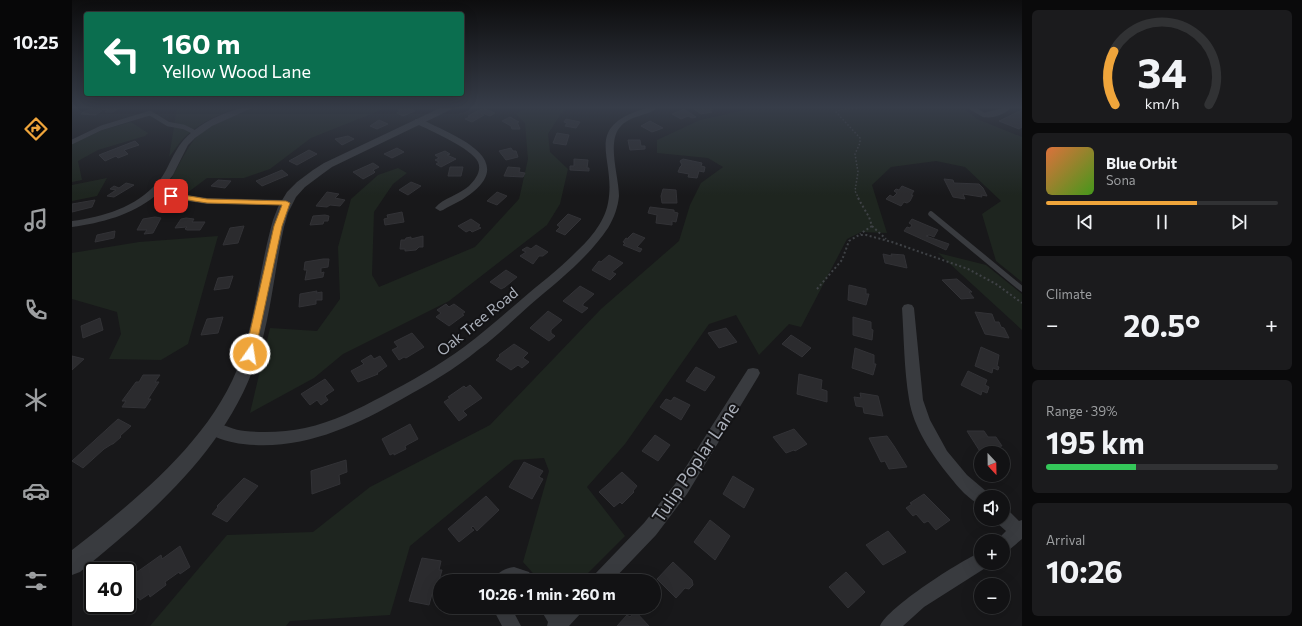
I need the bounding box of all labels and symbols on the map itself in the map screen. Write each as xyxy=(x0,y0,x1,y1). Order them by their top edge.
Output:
pin xyxy=(154,179,188,213)
street label: Oak Tree Road xyxy=(433,283,521,359)
position arrow xyxy=(229,333,271,375)
street label: Tulip Poplar Lane xyxy=(647,398,743,526)
north arrow xyxy=(974,446,1010,482)
speed limit sign: 40 xyxy=(84,562,136,614)

